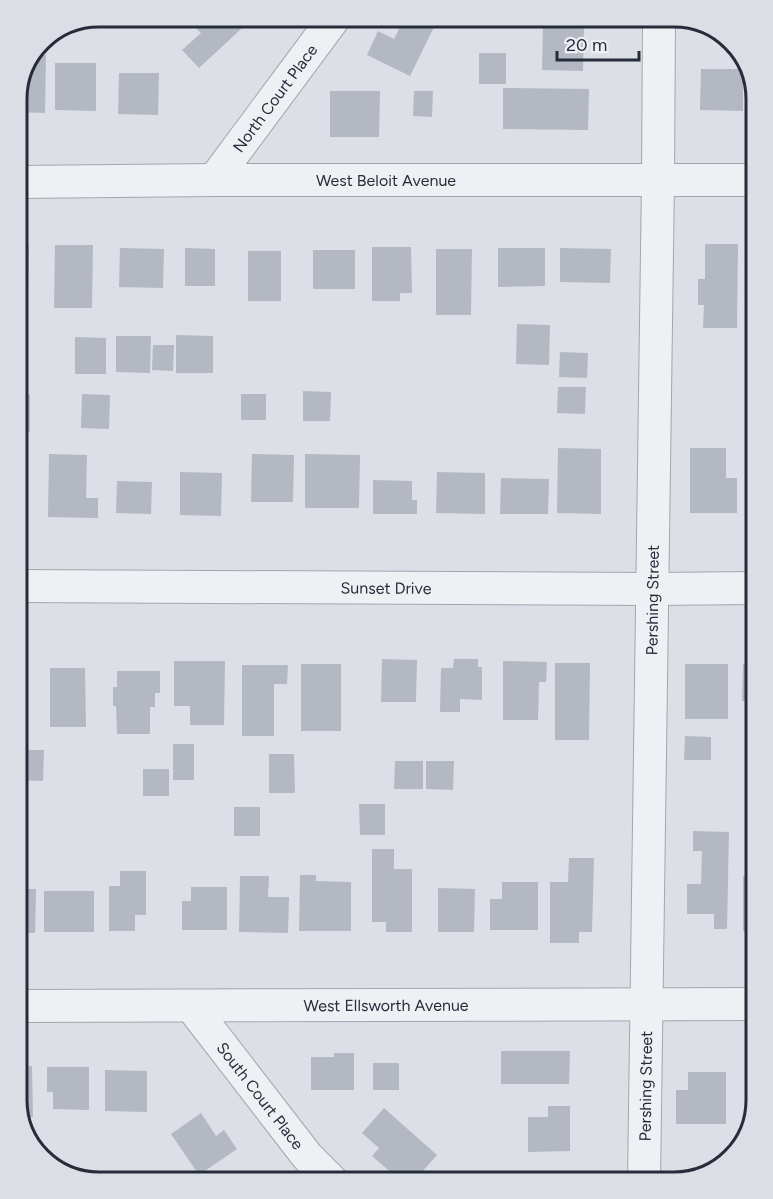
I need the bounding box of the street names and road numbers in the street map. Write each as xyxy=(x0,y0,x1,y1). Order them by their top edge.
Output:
street label: North Court Place xyxy=(229,40,321,156)
street label: West Beloit Avenue xyxy=(316,171,456,190)
street label: Pershing Street xyxy=(642,545,662,655)
street label: Sunset Drive xyxy=(340,578,432,597)
street label: West Ellsworth Avenue xyxy=(303,995,469,1015)
street label: Pershing Street xyxy=(635,1031,656,1141)
street label: South Court Place xyxy=(213,1038,308,1153)

